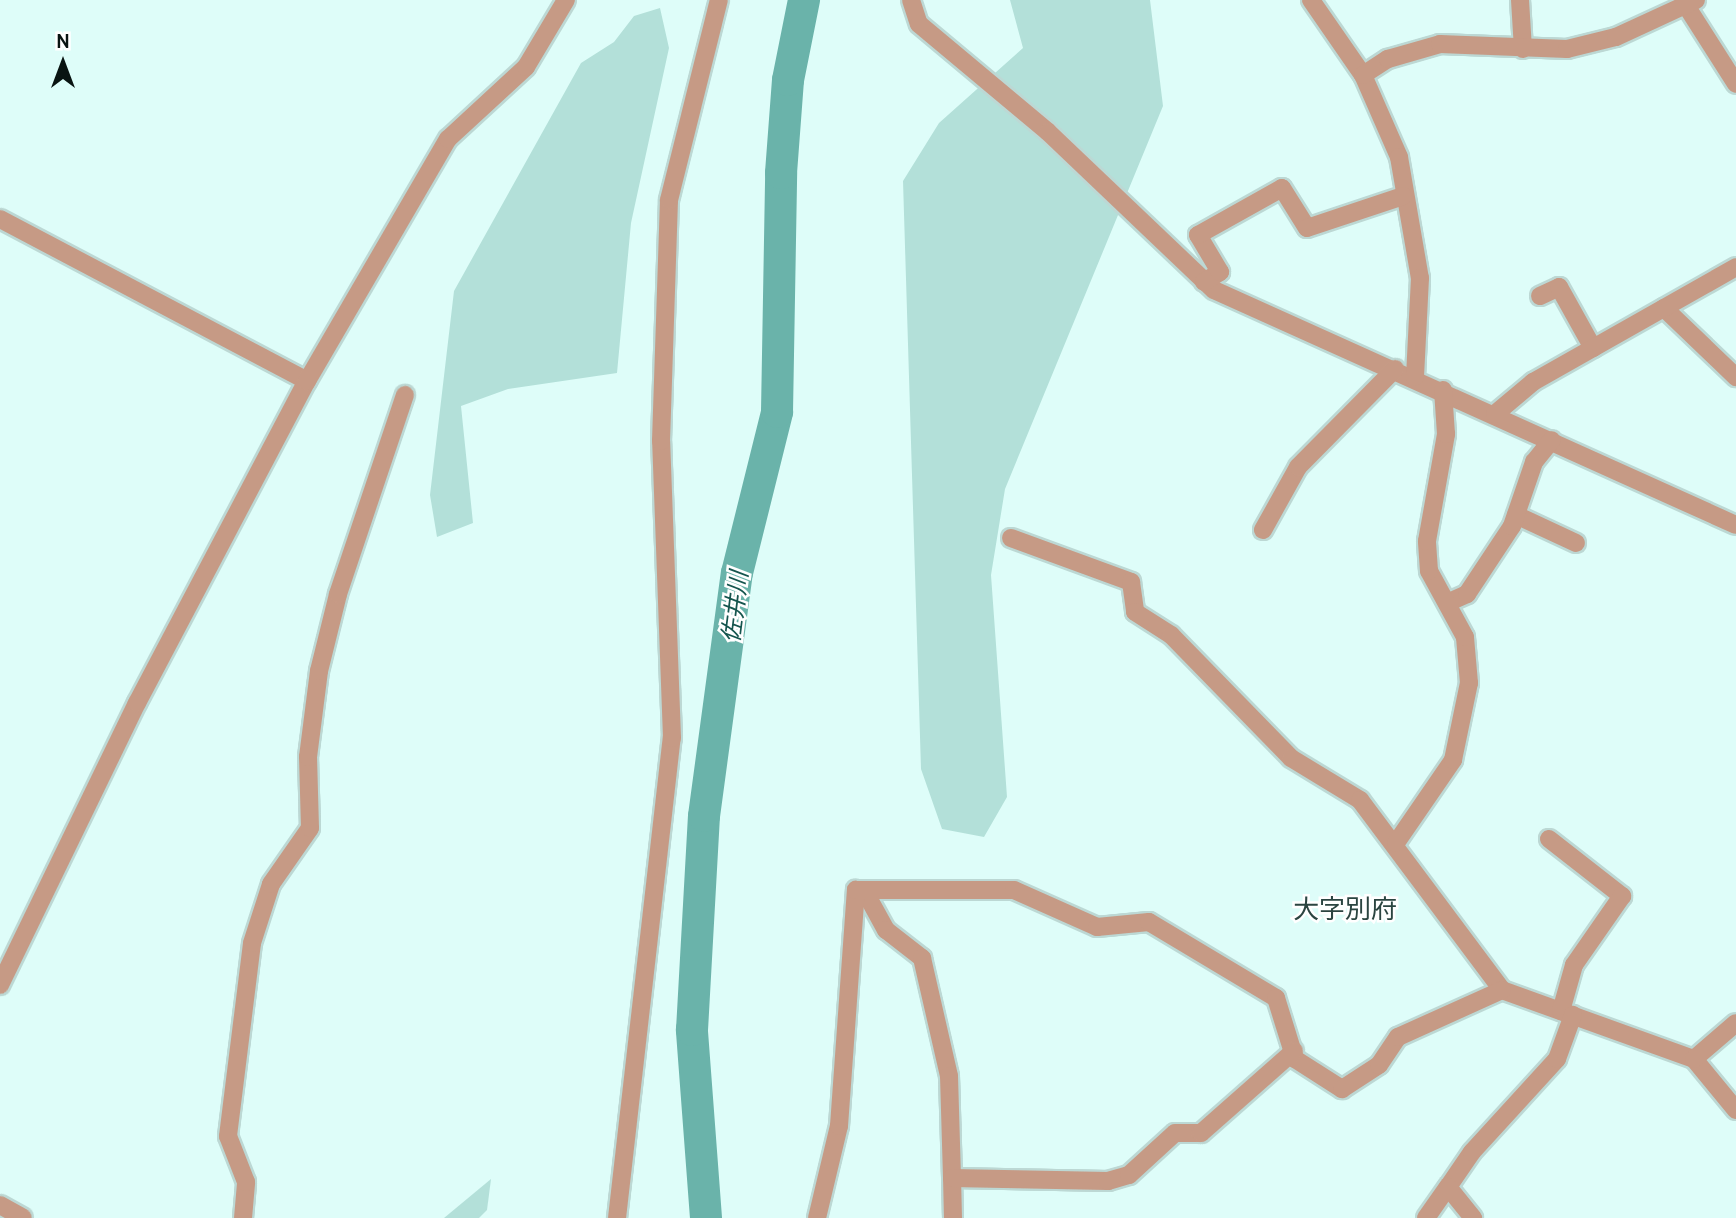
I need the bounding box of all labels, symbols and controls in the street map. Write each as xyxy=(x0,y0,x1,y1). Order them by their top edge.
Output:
north arrow xyxy=(28,28,98,98)
text: N xyxy=(56,30,70,53)
water label: 佐井川 xyxy=(716,570,754,644)
district label: 大字別府 xyxy=(1293,894,1397,926)

